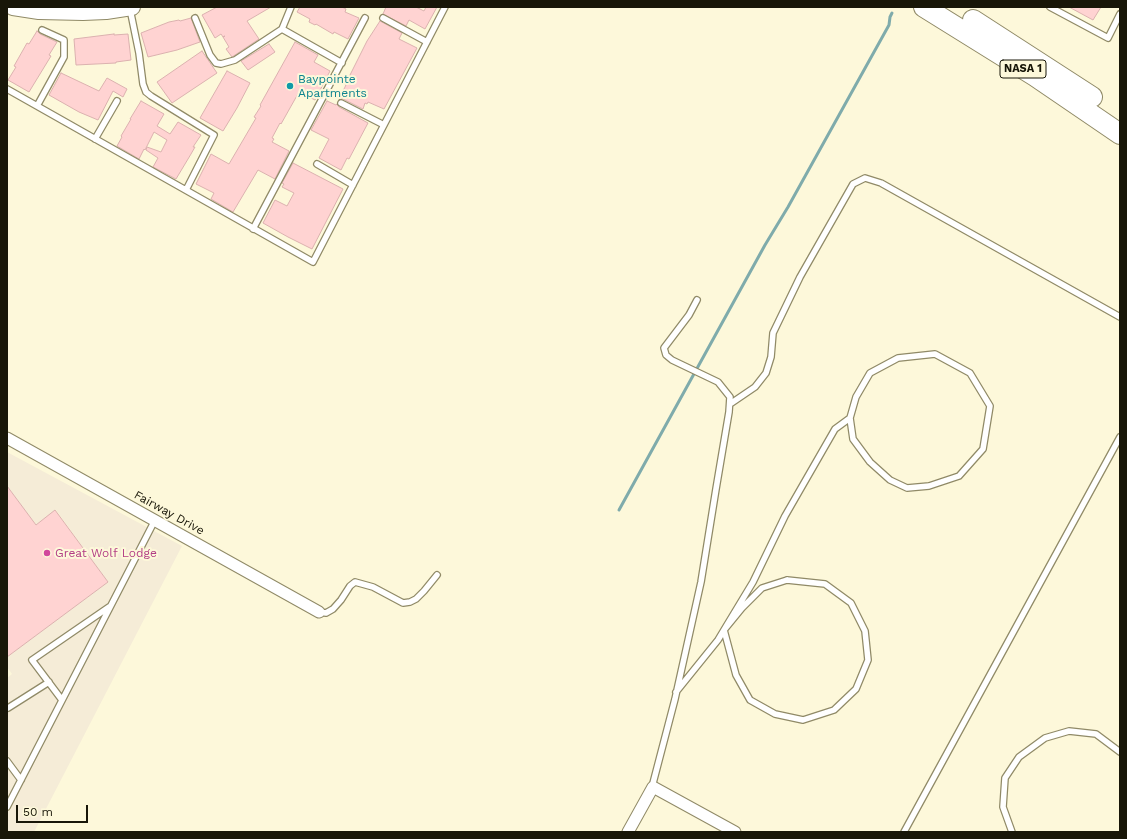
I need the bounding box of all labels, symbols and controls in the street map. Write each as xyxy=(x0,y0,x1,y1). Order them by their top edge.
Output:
road number: NASA 1 xyxy=(1000,60,1046,78)
place label: Baypointe Apartments xyxy=(298,72,367,100)
marker: Baypointe Apartments xyxy=(285,81,295,91)
street label: Fairway Drive xyxy=(131,488,207,538)
place label: Great Wolf Lodge xyxy=(55,546,157,560)
marker: Great Wolf Lodge xyxy=(42,548,52,558)
scale bar xyxy=(18,797,90,823)
text: 50 m xyxy=(23,805,53,819)

